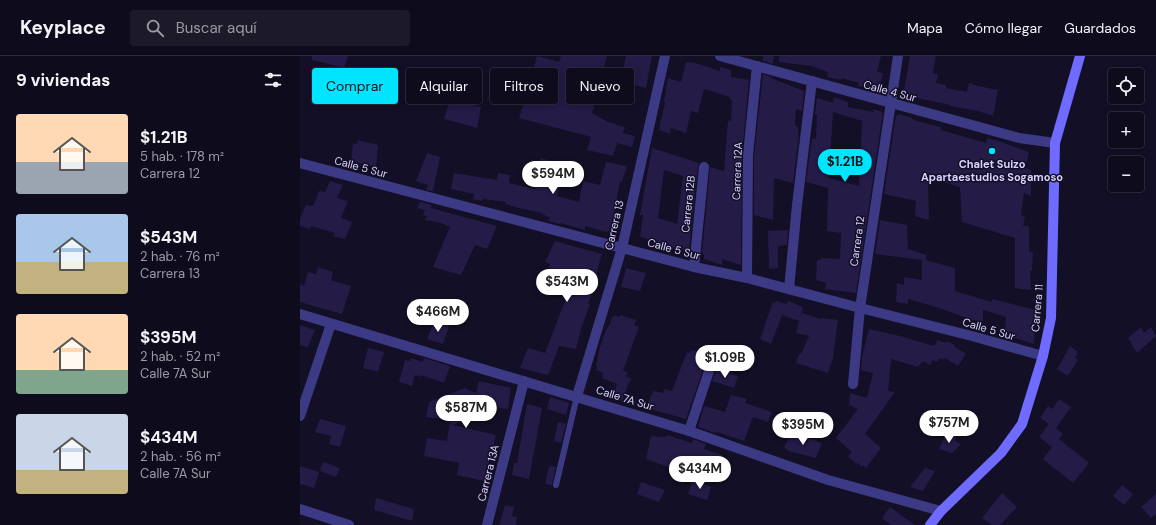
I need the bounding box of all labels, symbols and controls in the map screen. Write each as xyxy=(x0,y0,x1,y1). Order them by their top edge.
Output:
search box xyxy=(130,10,410,46)
text: Keyplace xyxy=(20,15,106,40)
icon: search xyxy=(144,17,166,39)
text: Buscar aquí xyxy=(176,18,257,38)
text: Mapa xyxy=(907,19,943,37)
text: Cómo llegar xyxy=(965,19,1042,37)
text: Guardados xyxy=(1064,19,1136,37)
chip: Comprar xyxy=(312,68,398,104)
chip: Alquilar xyxy=(406,68,482,104)
chip: Filtros xyxy=(490,68,558,104)
chip: Nuevo xyxy=(566,68,634,104)
map controls xyxy=(1108,68,1144,192)
button: locate xyxy=(1108,68,1144,104)
text: 9 viviendas xyxy=(16,69,110,91)
icon: filters xyxy=(262,69,284,91)
street label: Calle 4 Sur xyxy=(862,77,918,105)
button: + xyxy=(1108,112,1144,148)
text: $1.21B xyxy=(140,126,188,148)
icon: home xyxy=(48,130,96,178)
street label: Carrera 12A xyxy=(729,142,745,200)
marker: Chalet Suizo Apartaestudios Sogamoso xyxy=(987,146,997,156)
text: 5 hab. · 178 m² xyxy=(140,148,224,165)
pin: $1.21B xyxy=(812,149,878,183)
street label: Calle 5 Sur xyxy=(333,153,389,181)
text: $1.21B xyxy=(827,153,863,170)
button: − xyxy=(1108,156,1144,192)
place label: Chalet Suizo Apartaestudios Sogamoso xyxy=(921,157,1063,184)
pin: $594M xyxy=(525,161,581,195)
text: Carrera 12 xyxy=(140,165,200,182)
text: $594M xyxy=(531,165,575,182)
street label: Carrera 12B xyxy=(678,174,698,233)
street label: Carrera 13 xyxy=(601,199,627,251)
street label: Carrera 12 xyxy=(847,215,867,267)
text: $543M xyxy=(140,226,197,248)
icon: home xyxy=(48,230,96,278)
street label: Calle 5 Sur xyxy=(646,235,702,263)
text: 2 hab. · 76 m² xyxy=(140,248,220,265)
text: Carrera 13 xyxy=(140,265,200,282)
pin: $543M xyxy=(539,269,595,303)
text: $543M xyxy=(545,273,589,290)
street label: Carrera 11 xyxy=(1028,284,1046,332)
pin: $466M xyxy=(410,299,466,333)
text: $466M xyxy=(416,303,460,320)
street label: Calle 5 Sur xyxy=(961,315,1017,343)
text: $395M xyxy=(140,326,197,348)
icon: home xyxy=(48,330,96,378)
pin: $1.09B xyxy=(692,345,758,379)
text: 2 hab. · 52 m² xyxy=(140,348,220,365)
text: $1.09B xyxy=(704,349,746,366)
text: Calle 7A Sur xyxy=(140,365,211,382)
street label: Calle 7A Sur xyxy=(594,383,656,413)
pin: $587M xyxy=(438,395,494,429)
text: $587M xyxy=(445,399,487,416)
pin: $757M xyxy=(921,410,977,444)
pin: $395M xyxy=(775,412,831,446)
text: $757M xyxy=(928,414,970,431)
text: $395M xyxy=(781,416,825,433)
text: $434M xyxy=(140,426,198,448)
icon: home xyxy=(48,430,96,478)
street label: Carrera 13A xyxy=(474,443,502,503)
text: 2 hab. · 56 m² xyxy=(140,448,221,465)
pin: $434M xyxy=(672,456,728,490)
text: $434M xyxy=(678,460,722,477)
text: Calle 7A Sur xyxy=(140,465,211,482)

